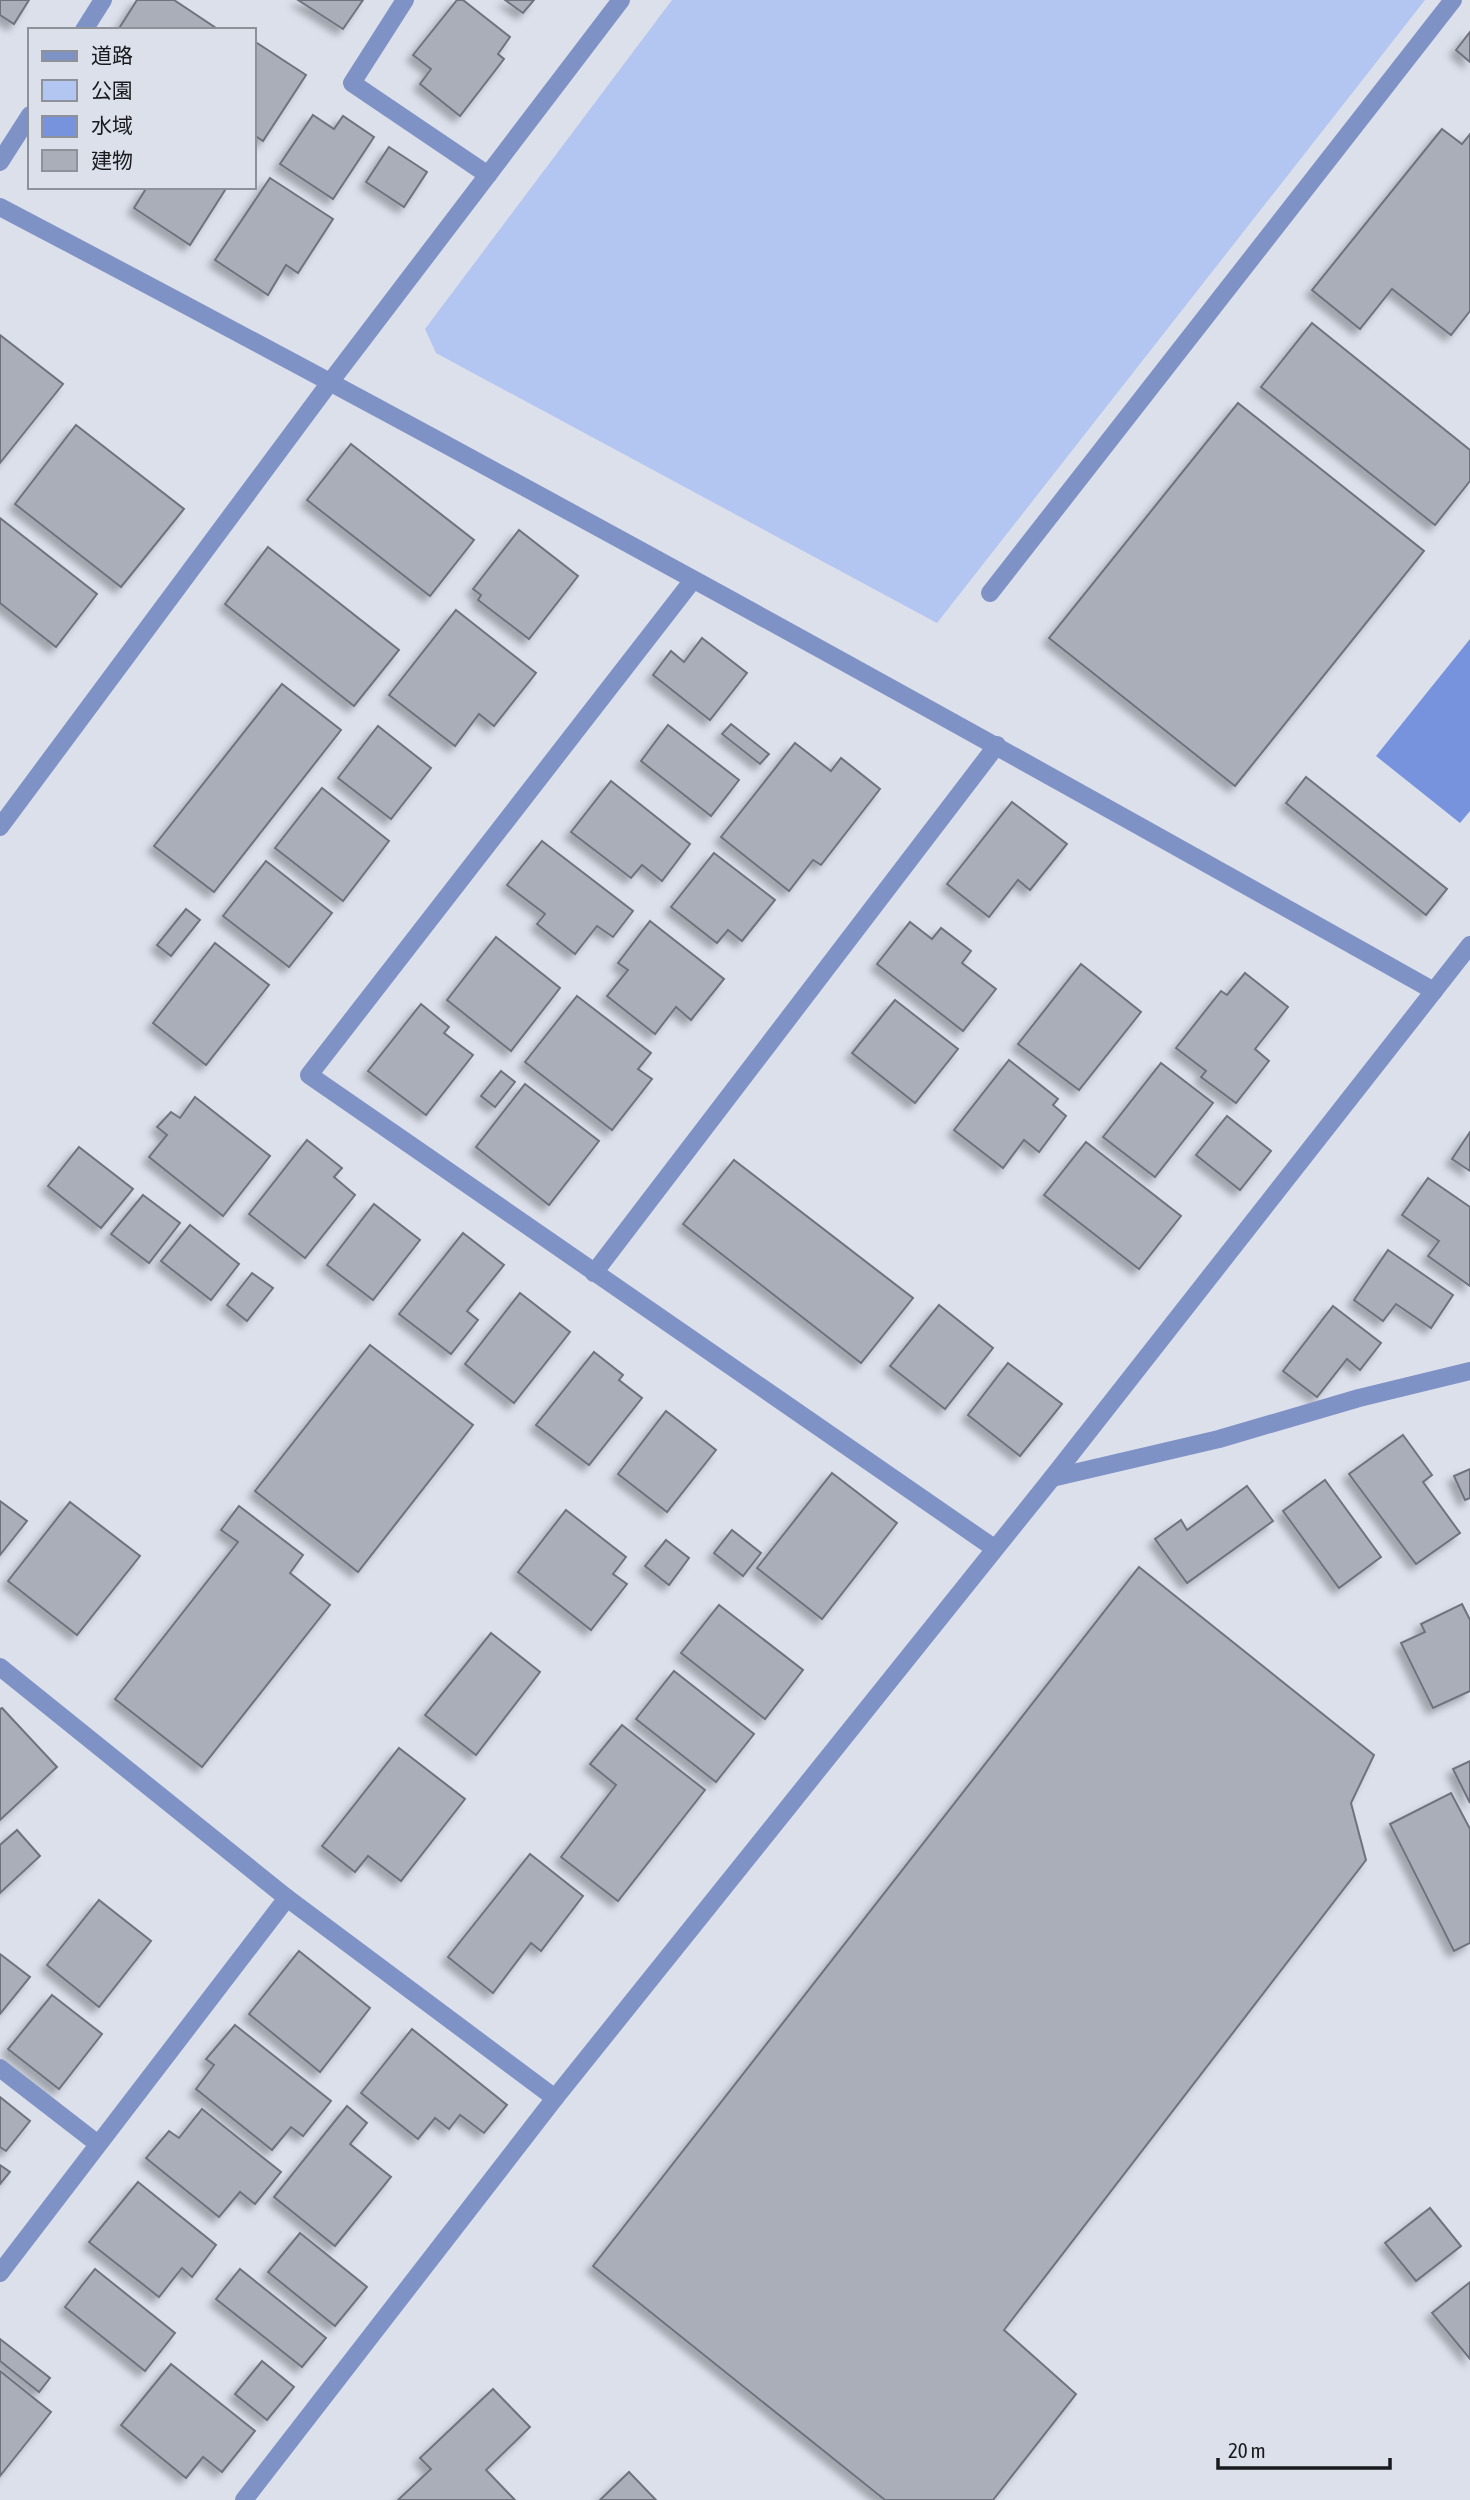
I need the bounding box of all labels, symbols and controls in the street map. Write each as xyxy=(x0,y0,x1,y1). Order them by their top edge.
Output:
legend xyxy=(28,28,256,189)
text: 道路 xyxy=(91,43,133,67)
text: 公園 xyxy=(91,78,133,102)
text: 水域 xyxy=(91,113,133,137)
text: 建物 xyxy=(91,148,133,172)
scale bar xyxy=(1218,2426,1390,2470)
text: 20 m xyxy=(1228,2438,1266,2462)

